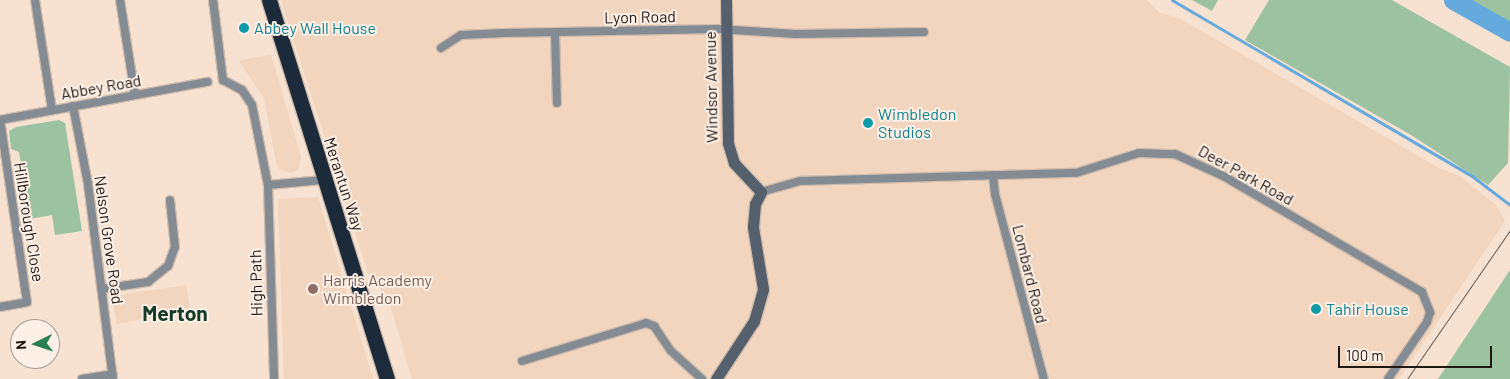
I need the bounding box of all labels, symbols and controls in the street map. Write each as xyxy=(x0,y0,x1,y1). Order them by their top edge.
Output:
street label: Lyon Road xyxy=(604,7,676,27)
place label: Abbey Wall House xyxy=(254,18,376,38)
marker: Abbey Wall House xyxy=(238,22,250,34)
street label: Windsor Avenue xyxy=(700,31,722,143)
street label: Abbey Road xyxy=(59,70,143,104)
place label: Wimbledon Studios xyxy=(878,104,956,142)
marker: Wimbledon Studios xyxy=(862,117,874,129)
street label: Merantun Way xyxy=(320,135,368,233)
street label: Deer Park Road xyxy=(1195,141,1297,209)
street label: Hillborough Close xyxy=(10,161,48,283)
street label: Nelson Grove Road xyxy=(90,174,128,306)
street label: Lombard Road xyxy=(1008,223,1052,325)
street label: High Path xyxy=(246,249,266,317)
place label: Harris Academy Wimbledon xyxy=(323,270,432,308)
marker: Harris Academy Wimbledon xyxy=(307,283,319,295)
place label: Tahir House xyxy=(1326,299,1409,319)
district label: Merton xyxy=(142,300,208,326)
marker: Tahir House xyxy=(1310,303,1322,315)
north arrow xyxy=(10,319,60,369)
scale bar xyxy=(1340,336,1494,368)
text: N xyxy=(12,340,29,350)
text: 100 m xyxy=(1346,346,1384,364)

